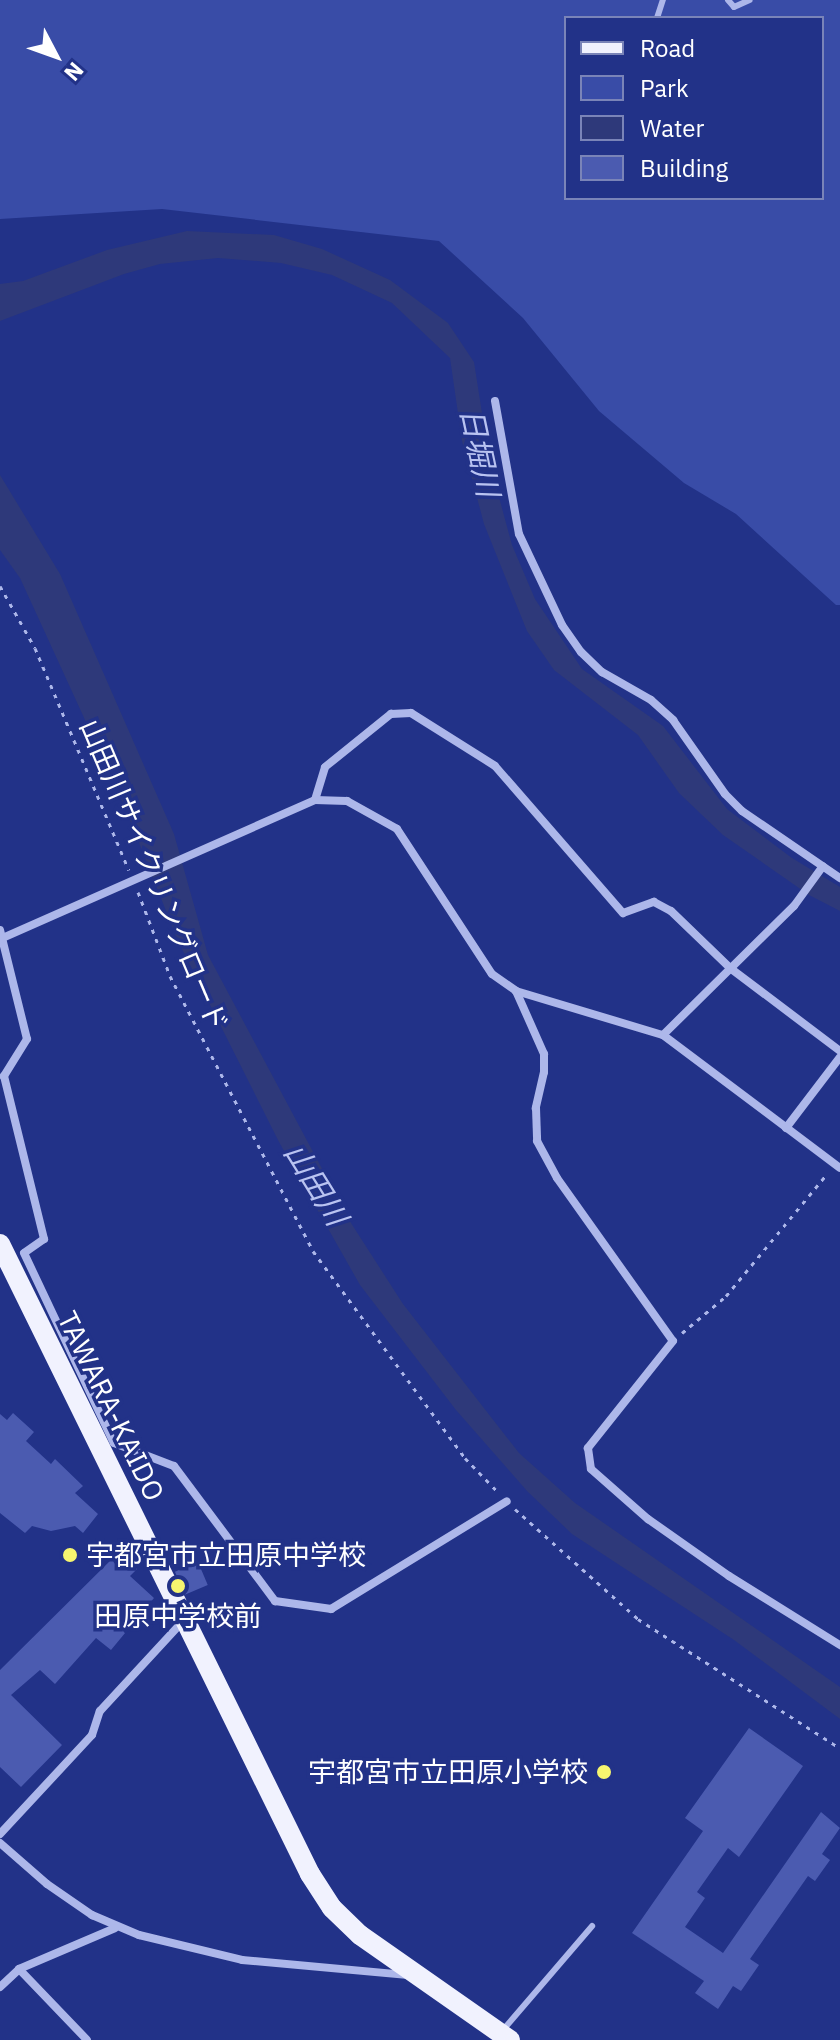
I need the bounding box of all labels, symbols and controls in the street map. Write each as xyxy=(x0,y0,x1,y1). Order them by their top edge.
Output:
north arrow xyxy=(16,16,96,96)
legend xyxy=(564,16,824,200)
text: Road xyxy=(640,32,695,64)
text: N xyxy=(58,57,91,88)
text: Park xyxy=(640,72,689,104)
text: Water xyxy=(640,112,704,144)
text: Building xyxy=(640,152,728,184)
water label: 日堀川 xyxy=(453,404,507,500)
street label: 山田川サイクリングロード xyxy=(73,714,235,1036)
water label: 山田川 xyxy=(277,1136,355,1232)
street label: TAWARA-KAIDO xyxy=(51,1306,171,1506)
place label: 宇都宮市立田原中学校 xyxy=(86,1538,366,1572)
marker: 宇都宮市立田原中学校 xyxy=(61,1546,79,1564)
marker: 田原中学校前 xyxy=(169,1577,187,1595)
place label: 田原中学校前 xyxy=(94,1599,262,1633)
place label: 宇都宮市立田原小学校 xyxy=(308,1755,588,1789)
marker: 宇都宮市立田原小学校 xyxy=(595,1763,613,1781)

